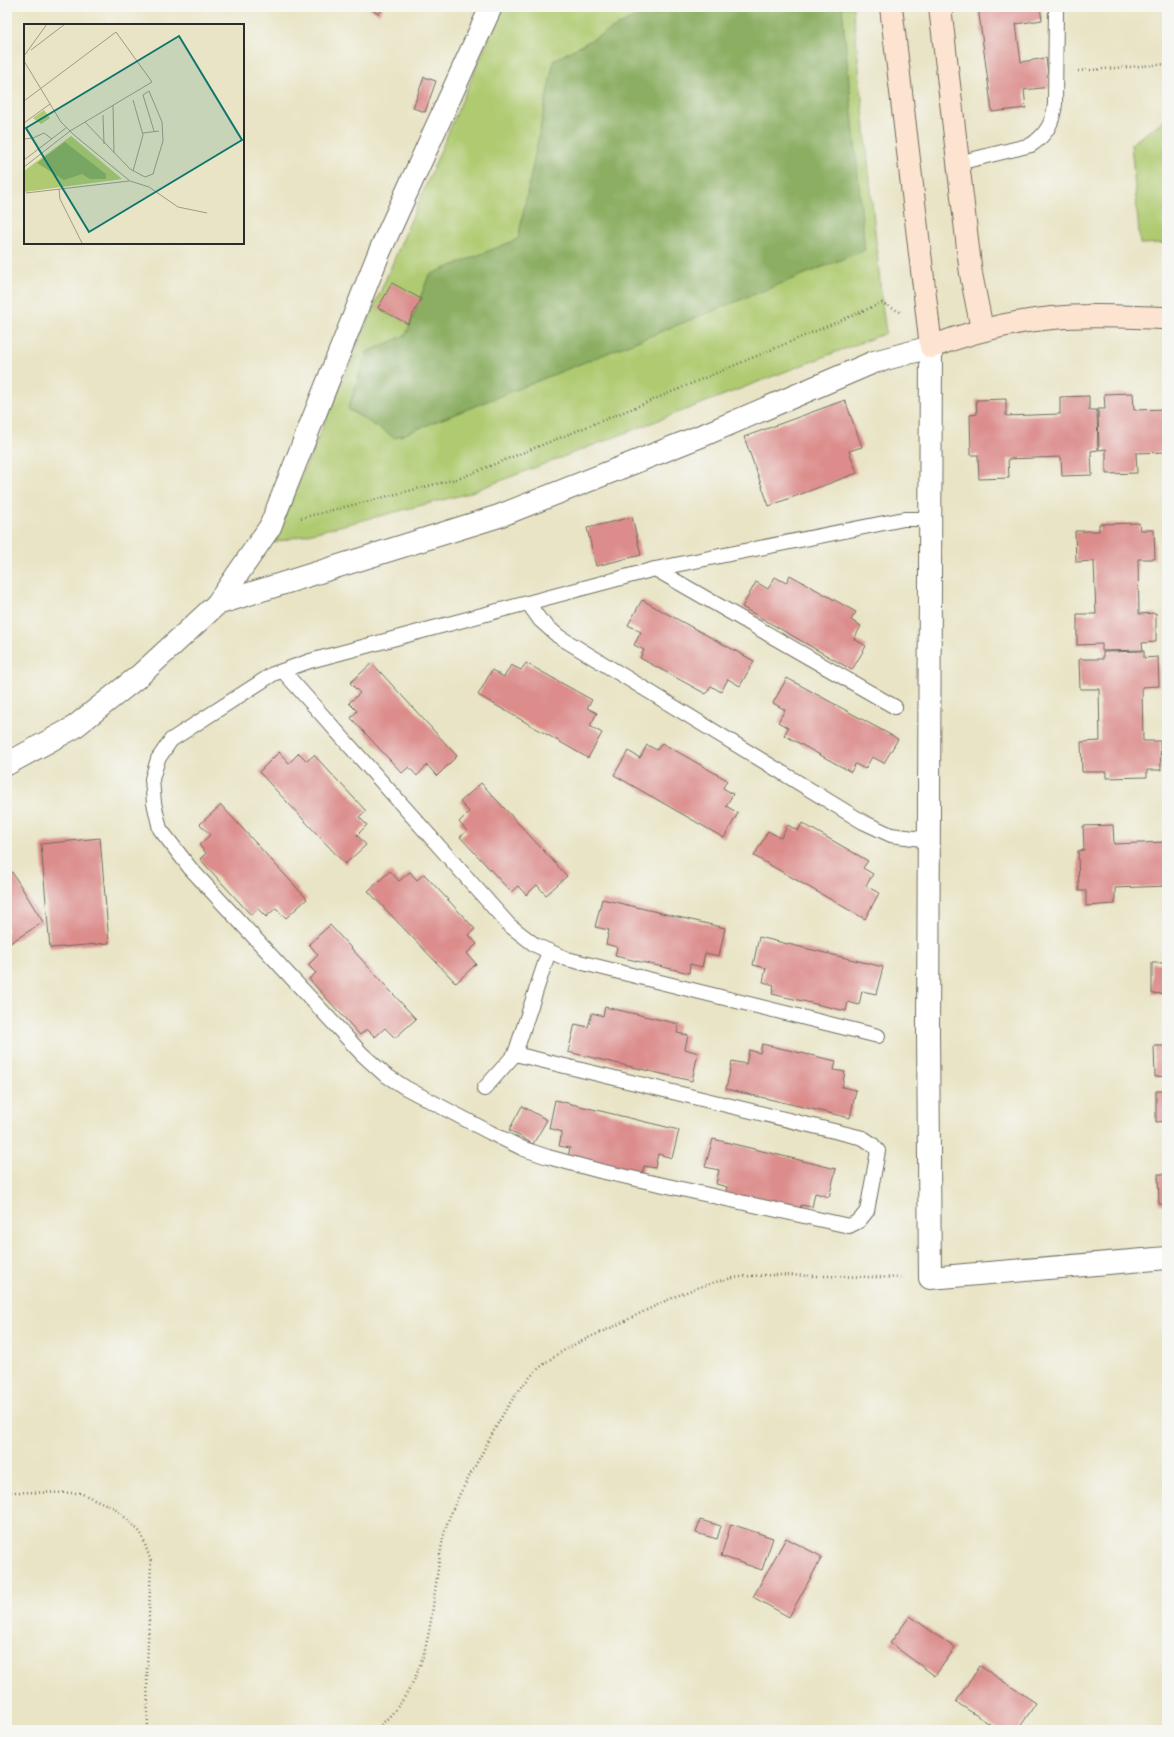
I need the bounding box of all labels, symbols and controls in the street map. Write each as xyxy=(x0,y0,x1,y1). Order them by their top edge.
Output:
inset map xyxy=(24,24,244,244)

